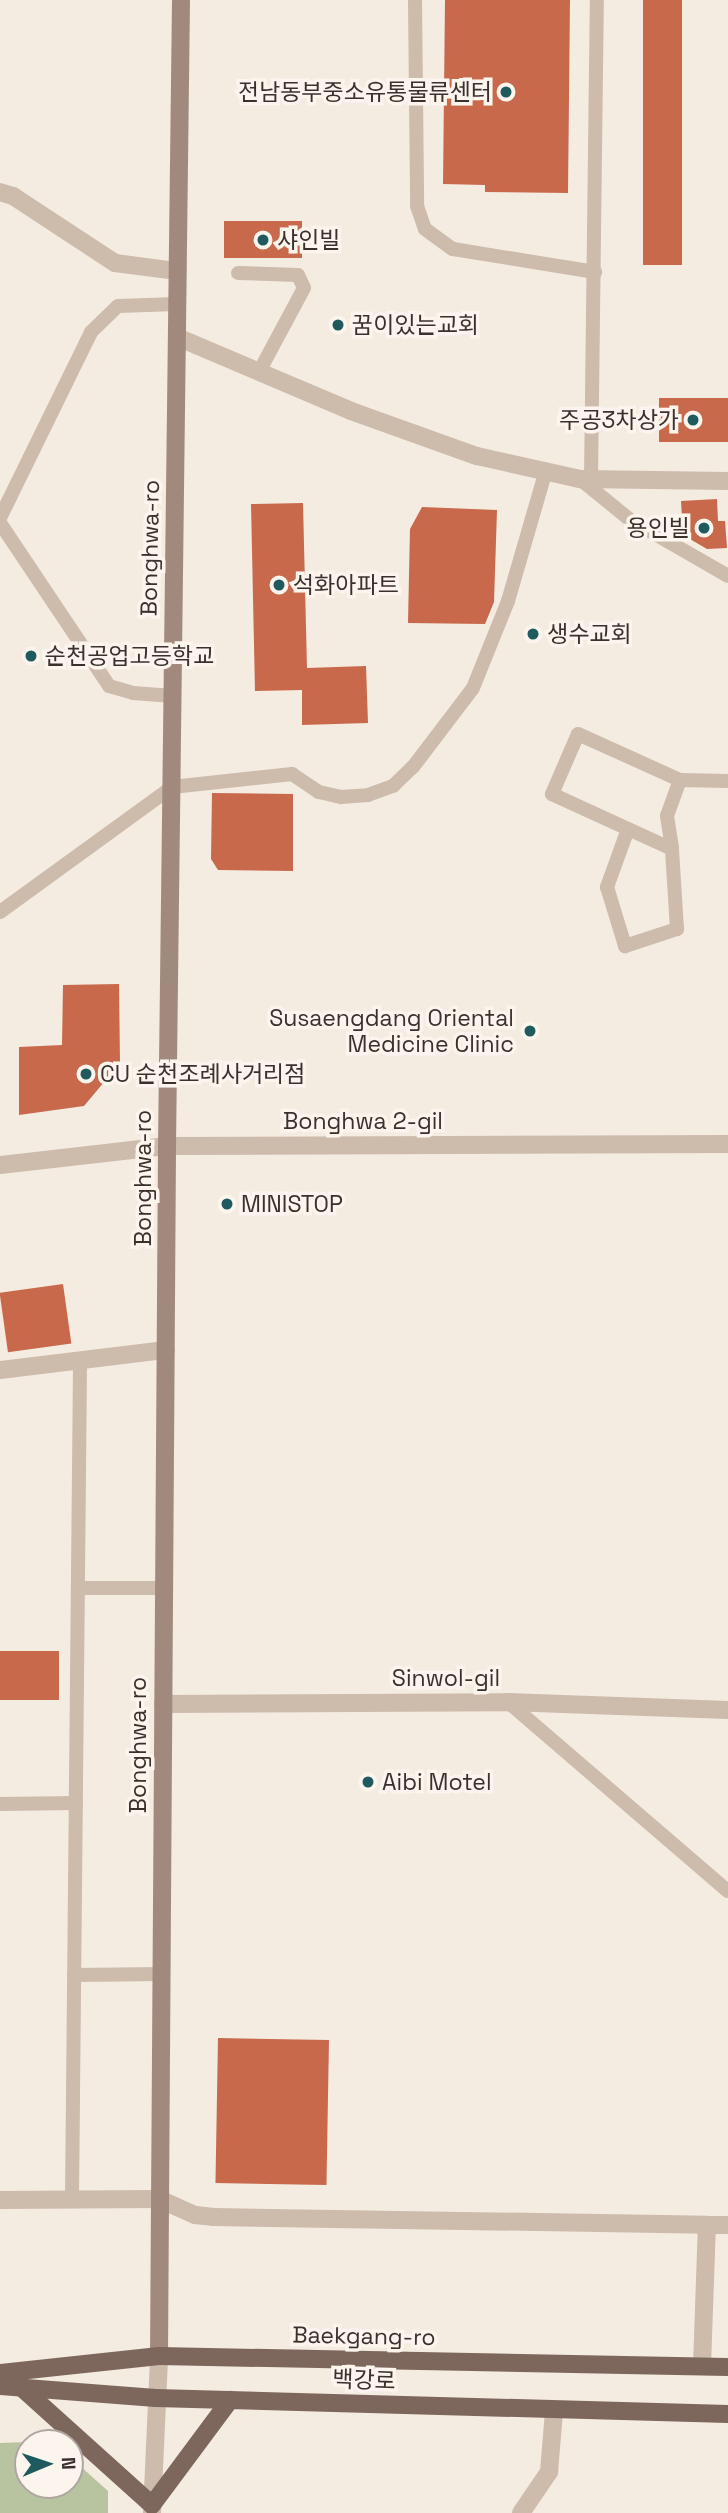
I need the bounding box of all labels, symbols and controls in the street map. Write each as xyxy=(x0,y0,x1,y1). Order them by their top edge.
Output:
place label: 전남동부중소유통물류센터 xyxy=(238,78,492,106)
marker: 전남동부중소유통물류센터 xyxy=(498,84,514,100)
place label: 샤인빌 xyxy=(277,226,340,254)
marker: 샤인빌 xyxy=(255,232,271,248)
place label: 꿈이있는교회 xyxy=(352,311,479,339)
marker: 꿈이있는교회 xyxy=(330,317,346,333)
place label: 주공3차상가 xyxy=(559,406,679,434)
marker: 주공3차상가 xyxy=(685,412,701,428)
street label: Bonghwa-ro xyxy=(135,480,165,616)
place label: 용인빌 xyxy=(627,514,690,542)
marker: 용인빌 xyxy=(696,520,712,536)
place label: 석화아파트 xyxy=(293,571,399,599)
marker: 석화아파트 xyxy=(271,577,287,593)
place label: 생수교회 xyxy=(547,620,632,648)
marker: 생수교회 xyxy=(525,626,541,642)
place label: 순천공업고등학교 xyxy=(45,642,214,670)
marker: 순천공업고등학교 xyxy=(23,648,39,664)
place label: Susaengdang Oriental Medicine Clinic xyxy=(269,1004,514,1058)
marker: Susaengdang Oriental Medicine Clinic xyxy=(520,1021,540,1041)
place label: CU 순천조례사거리점 xyxy=(100,1060,305,1088)
marker: CU 순천조례사거리점 xyxy=(78,1066,94,1082)
street label: Bonghwa 2-gil xyxy=(283,1107,443,1135)
street label: Bonghwa-ro xyxy=(129,1110,157,1246)
place label: MINISTOP xyxy=(241,1190,343,1218)
marker: MINISTOP xyxy=(219,1196,235,1212)
street label: Sinwol-gil xyxy=(392,1664,500,1692)
street label: Bonghwa-ro xyxy=(124,1677,152,1813)
place label: Aibi Motel xyxy=(382,1768,492,1796)
marker: Aibi Motel xyxy=(360,1774,376,1790)
street label: Baekgang-ro xyxy=(292,2321,436,2351)
street label: 백강로 xyxy=(332,2365,396,2395)
north arrow xyxy=(14,2429,84,2499)
text: N xyxy=(56,2457,81,2470)

